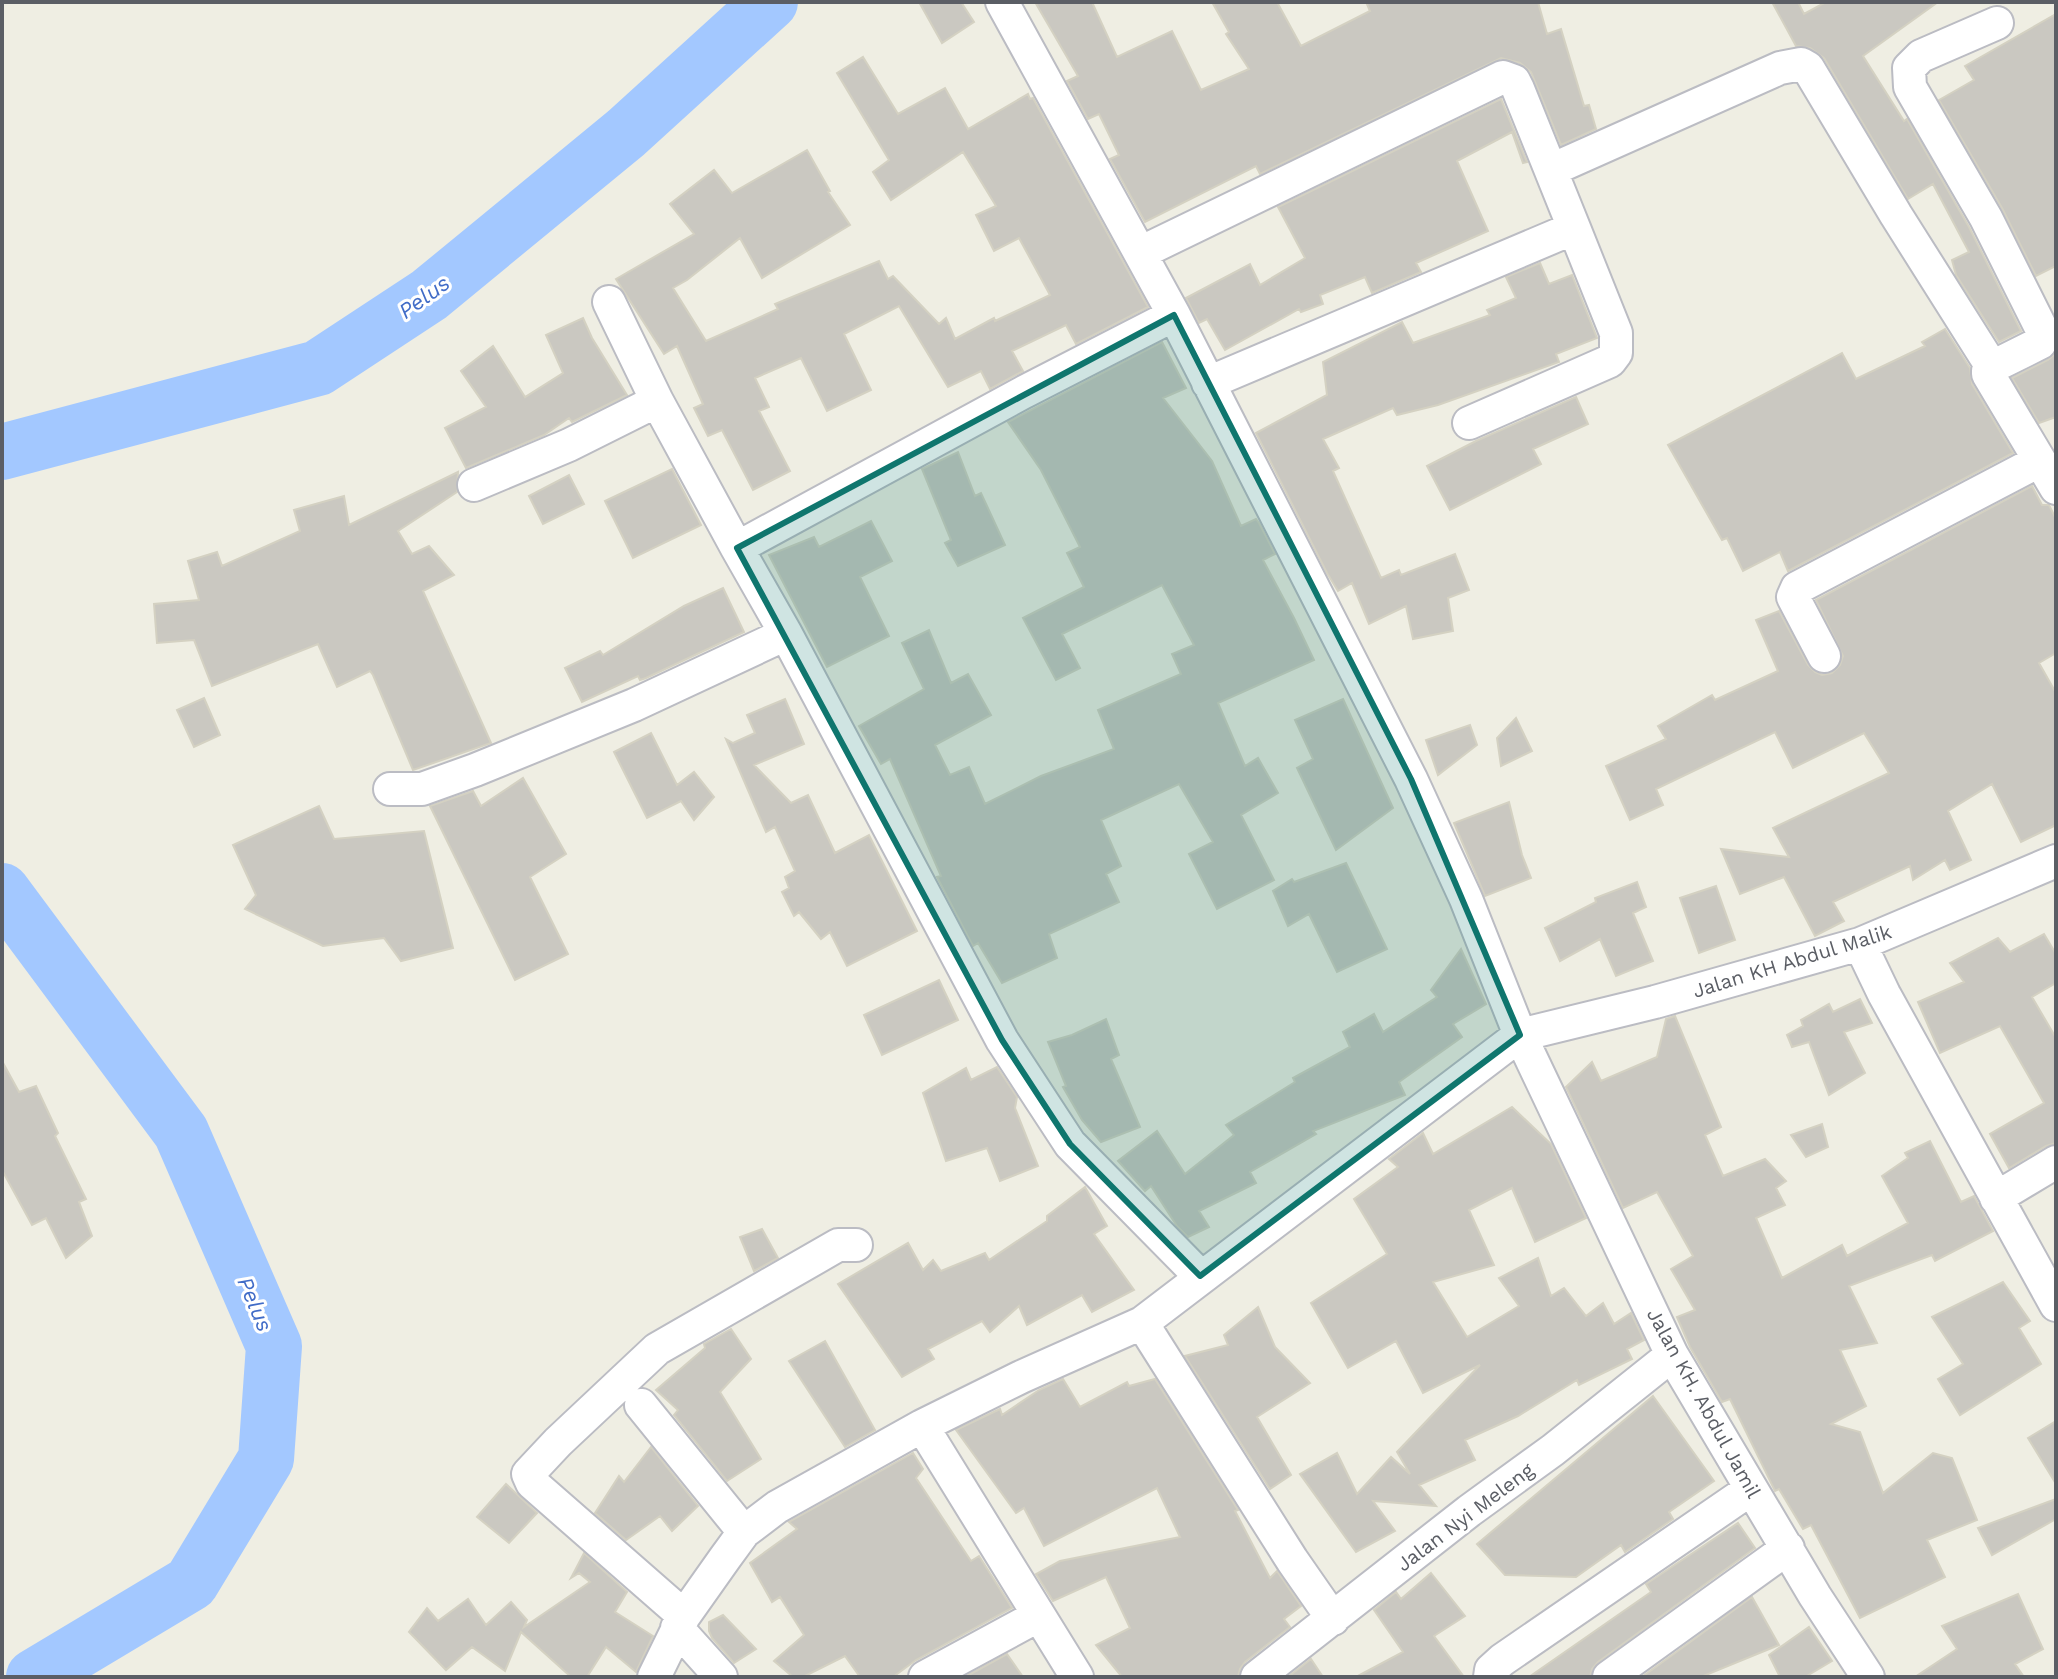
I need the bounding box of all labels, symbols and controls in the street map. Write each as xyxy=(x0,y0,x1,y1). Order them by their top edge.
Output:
water label: Pelus xyxy=(394,270,454,324)
street label: Jalan KH Abdul Malik xyxy=(1690,919,1894,1003)
water label: Pelus xyxy=(232,1273,278,1335)
street label: Jalan KH. Abdul Jamil xyxy=(1642,1304,1766,1502)
street label: Jalan Nyi Meleng xyxy=(1392,1457,1538,1576)

